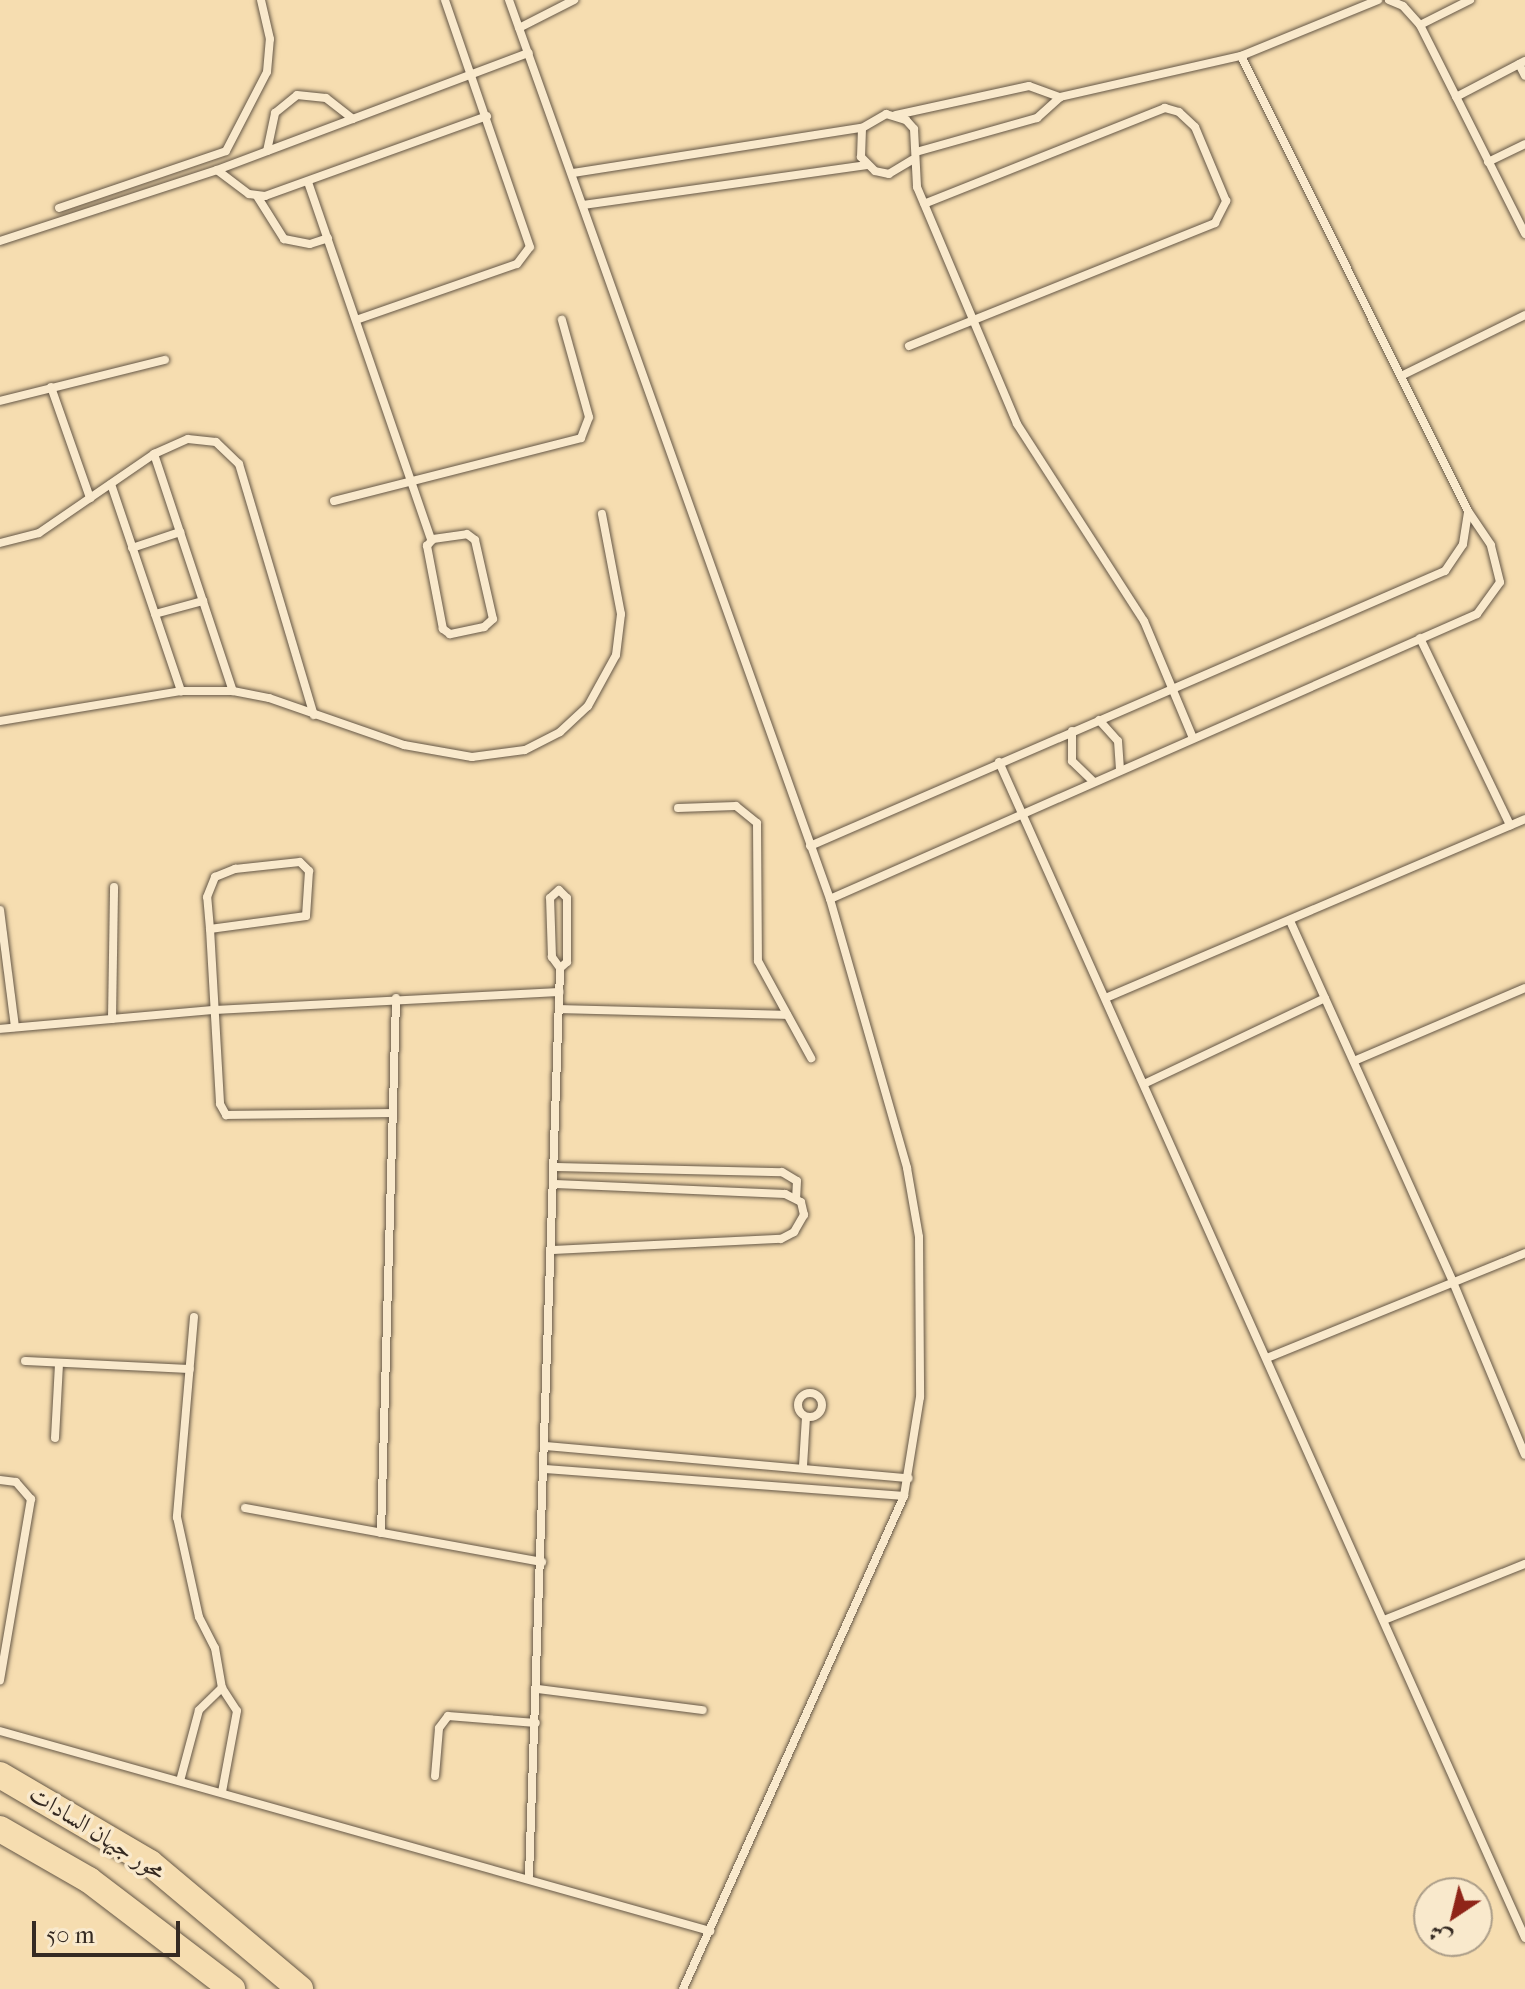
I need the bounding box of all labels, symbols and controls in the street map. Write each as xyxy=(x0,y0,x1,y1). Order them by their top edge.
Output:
street label: محور جيهان السادات xyxy=(23,1780,171,1886)
north arrow xyxy=(1413,1877,1493,1957)
scale bar xyxy=(36,1905,184,1955)
text: ش xyxy=(1424,1918,1457,1952)
text: 50 m xyxy=(46,1921,95,1949)

